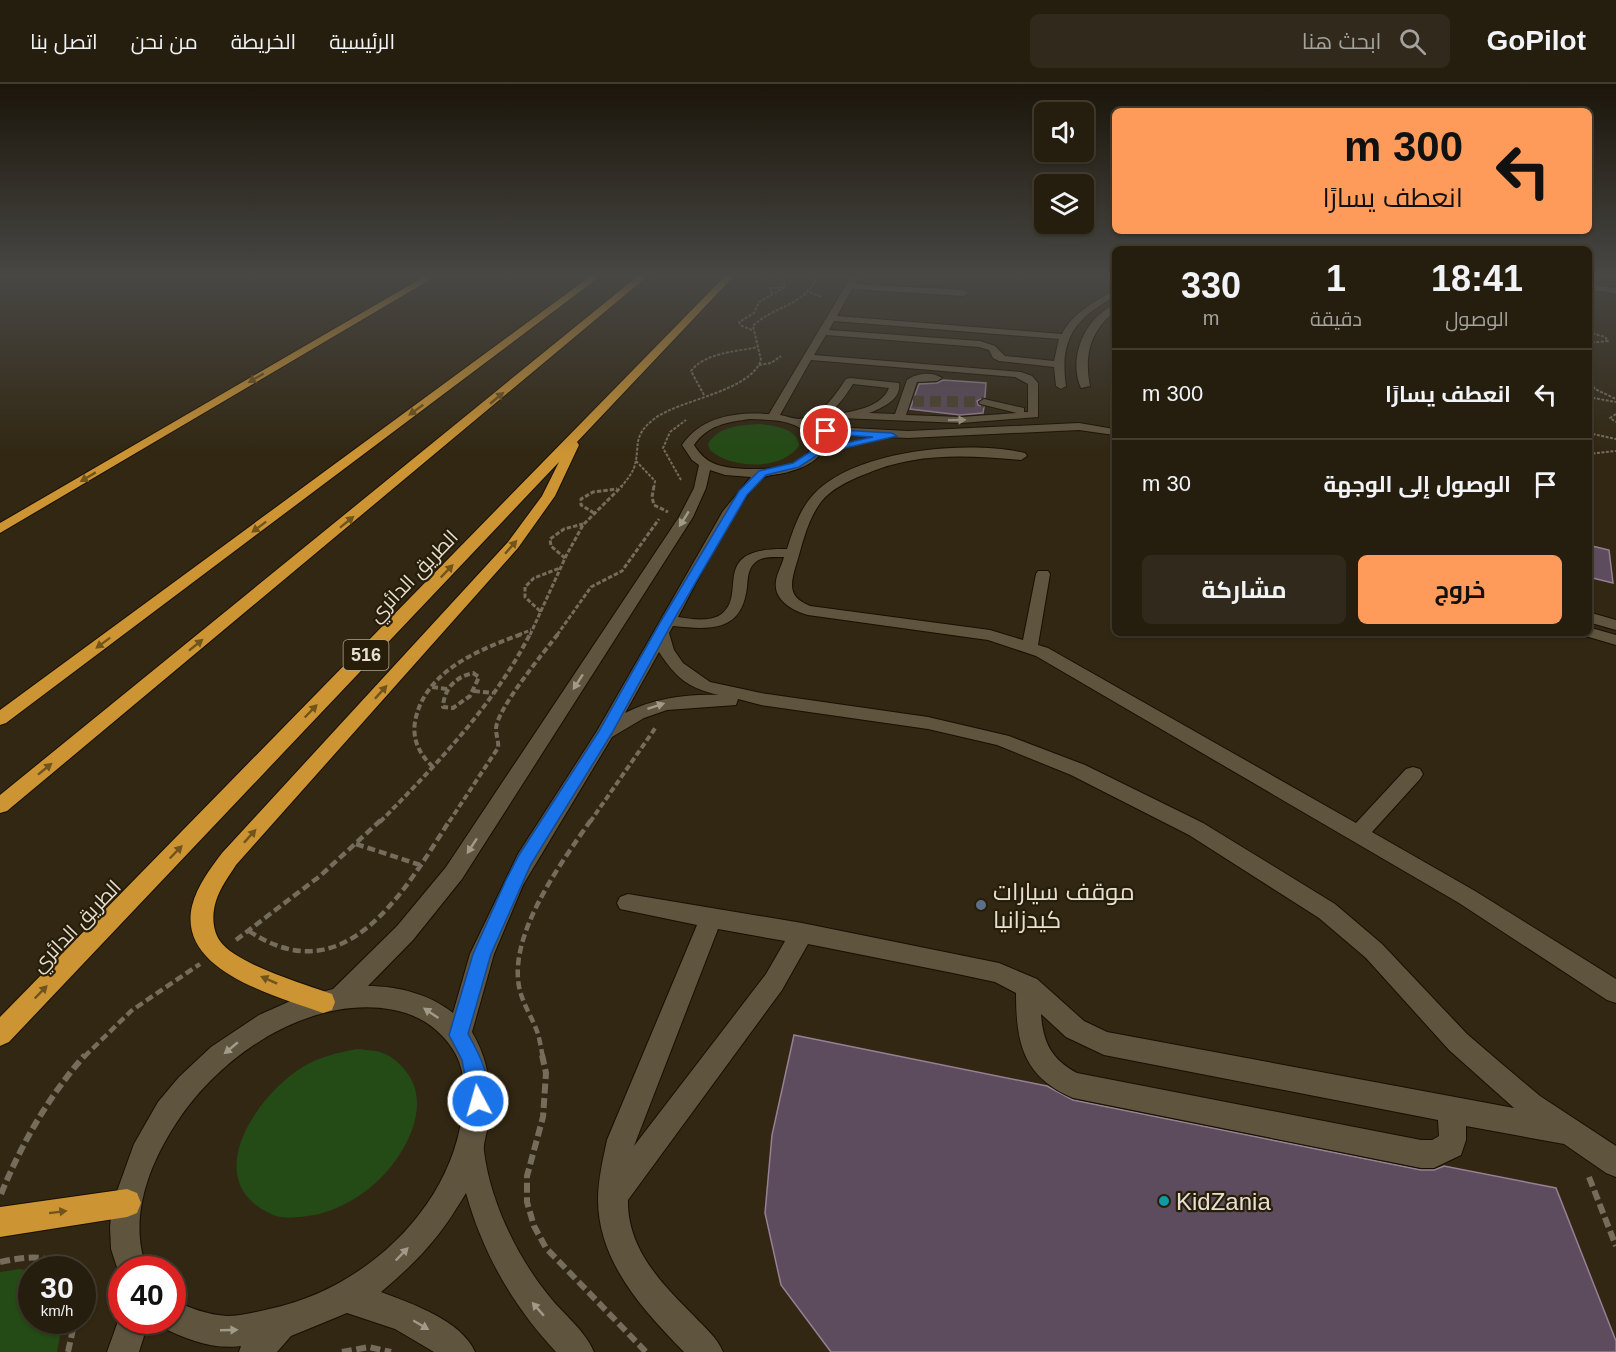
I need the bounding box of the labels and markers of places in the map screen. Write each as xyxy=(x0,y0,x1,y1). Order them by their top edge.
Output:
pin xyxy=(800,405,851,456)
place label: موقف سيارات كيدزانيا xyxy=(993,878,1135,933)
marker: موقف سيارات كيدزانيا xyxy=(974,898,988,912)
place label: KidZania xyxy=(1176,1188,1271,1215)
marker: KidZania xyxy=(1157,1194,1171,1208)

